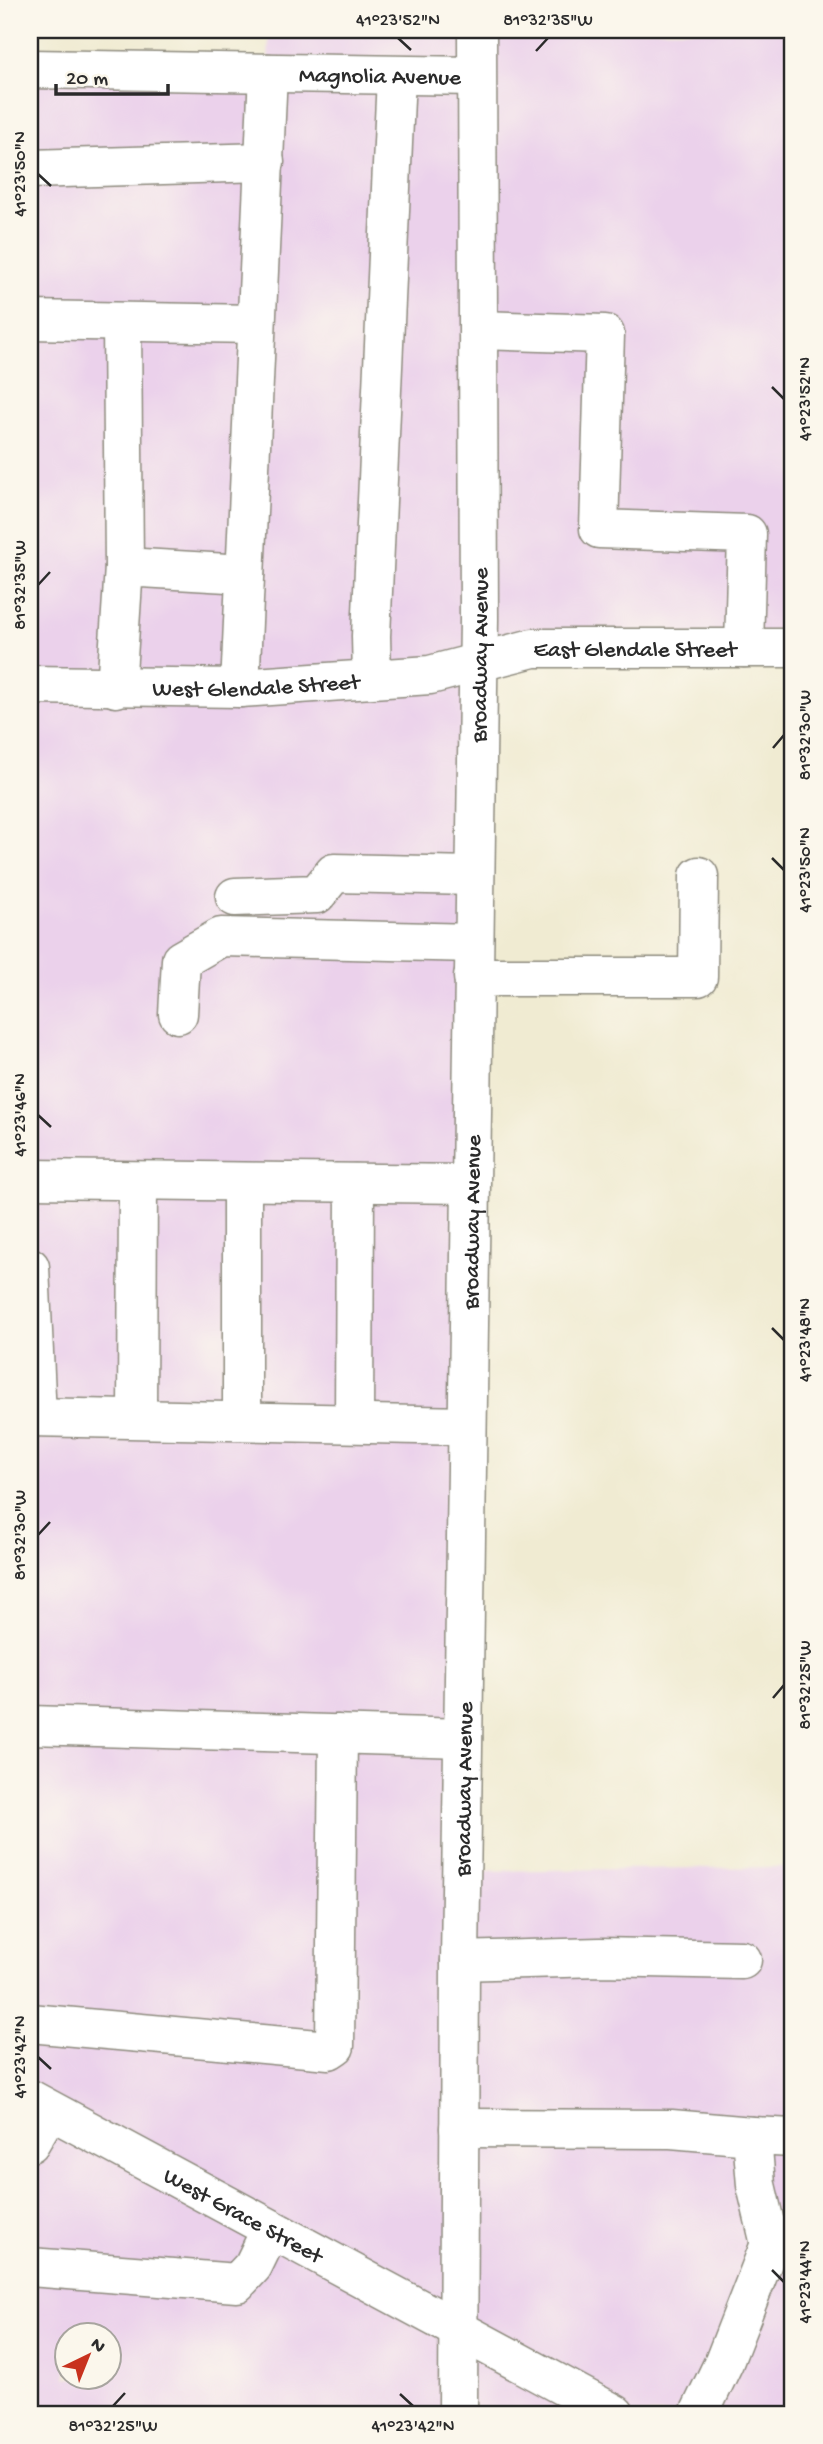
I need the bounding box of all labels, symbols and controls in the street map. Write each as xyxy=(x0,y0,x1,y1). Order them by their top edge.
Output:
text: 41°23'52"N xyxy=(356,11,440,32)
text: 81°32'35"W xyxy=(503,11,593,32)
scale bar xyxy=(56,52,168,96)
street label: Magnolia Avenue xyxy=(299,63,462,93)
text: 20 m xyxy=(66,68,108,93)
text: 41°23'50"N xyxy=(11,131,32,217)
text: 41°23'52"N xyxy=(796,357,817,441)
text: 81°32'35"W xyxy=(11,540,32,630)
street label: Broadway Avenue xyxy=(467,567,496,744)
street label: East Glendale Street xyxy=(534,638,738,665)
street label: West Glendale Street xyxy=(152,670,362,705)
text: 81°32'30"W xyxy=(796,690,817,780)
text: 41°23'50"N xyxy=(796,827,817,913)
text: 41°23'46"N xyxy=(11,1073,32,1157)
street label: Broadway Avenue xyxy=(459,1133,489,1311)
text: 41°23'48"N xyxy=(796,1298,817,1382)
text: 81°32'30"W xyxy=(11,1490,32,1580)
text: 81°32'25"W xyxy=(796,1640,817,1730)
street label: Broadway Avenue xyxy=(451,1700,481,1878)
text: 41°23'42"N xyxy=(11,2015,32,2099)
street label: West Grace Street xyxy=(158,2164,328,2272)
text: 41°23'44"N xyxy=(796,2241,817,2323)
north arrow xyxy=(52,2322,122,2392)
text: N xyxy=(85,2333,110,2359)
text: 81°32'25"W xyxy=(68,2417,158,2438)
text: 41°23'42"N xyxy=(371,2417,455,2438)

